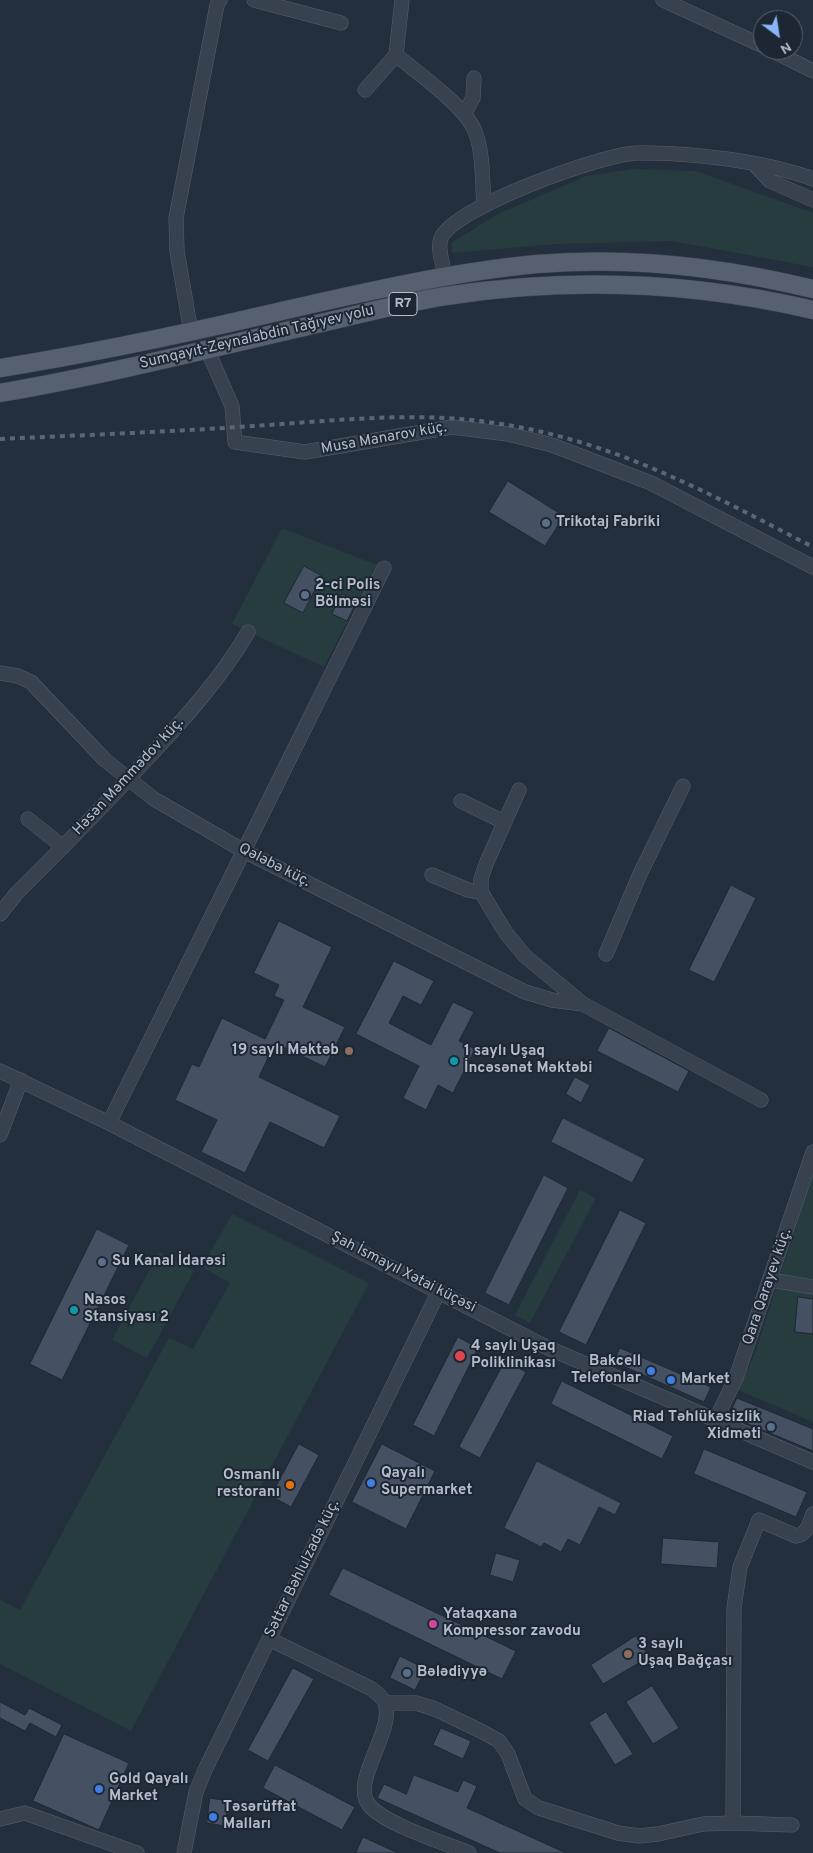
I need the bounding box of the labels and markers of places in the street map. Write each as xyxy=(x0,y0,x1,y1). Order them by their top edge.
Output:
place label: Trikotaj Fabriki xyxy=(556,514,660,532)
marker: Trikotaj Fabriki xyxy=(540,517,552,529)
place label: 2-ci Polis Bölməsi xyxy=(315,577,380,612)
marker: 2-ci Polis Bölməsi xyxy=(299,589,311,601)
place label: 19 saylı Məktəb xyxy=(232,1042,339,1060)
place label: 1 saylı Uşaq İncəsənət Məktəbi xyxy=(464,1043,592,1078)
marker: 19 saylı Məktəb xyxy=(343,1045,355,1057)
marker: 1 saylı Uşaq İncəsənət Məktəbi xyxy=(448,1055,460,1067)
place label: Su Kanal İdarəsi xyxy=(112,1253,226,1271)
marker: Su Kanal İdarəsi xyxy=(96,1256,108,1268)
place label: Nasos Stansiyası 2 xyxy=(84,1292,169,1327)
marker: Nasos Stansiyası 2 xyxy=(68,1304,80,1316)
place label: 4 saylı Uşaq Poliklinikası xyxy=(471,1338,556,1373)
marker: 4 saylı Uşaq Poliklinikası xyxy=(453,1349,467,1363)
place label: Bakcell Telefonlar xyxy=(571,1353,641,1388)
marker: Bakcell Telefonlar xyxy=(645,1365,657,1377)
place label: Market xyxy=(681,1371,730,1389)
marker: Market xyxy=(665,1374,677,1386)
place label: Riad Təhlükəsizlik Xidməti xyxy=(633,1409,761,1444)
marker: Riad Təhlükəsizlik Xidməti xyxy=(765,1421,777,1433)
place label: Qayalı Supermarket xyxy=(381,1465,472,1500)
place label: Osmanlı restoranı xyxy=(217,1467,280,1502)
marker: Qayalı Supermarket xyxy=(365,1477,377,1489)
marker: Osmanlı restoranı xyxy=(284,1479,296,1491)
place label: Yataqxana Kompressor zavodu xyxy=(443,1606,581,1641)
marker: Yataqxana Kompressor zavodu xyxy=(427,1618,439,1630)
place label: 3 saylı Uşaq Bağçası xyxy=(638,1636,732,1671)
marker: 3 saylı Uşaq Bağçası xyxy=(622,1648,634,1660)
place label: Bələdiyyə xyxy=(417,1664,487,1682)
marker: Bələdiyyə xyxy=(401,1667,413,1679)
place label: Gold Qayalı Market xyxy=(109,1771,188,1806)
marker: Gold Qayalı Market xyxy=(93,1783,105,1795)
place label: Təsərüffat Malları xyxy=(223,1799,296,1834)
marker: Təsərüffat Malları xyxy=(207,1811,219,1823)

